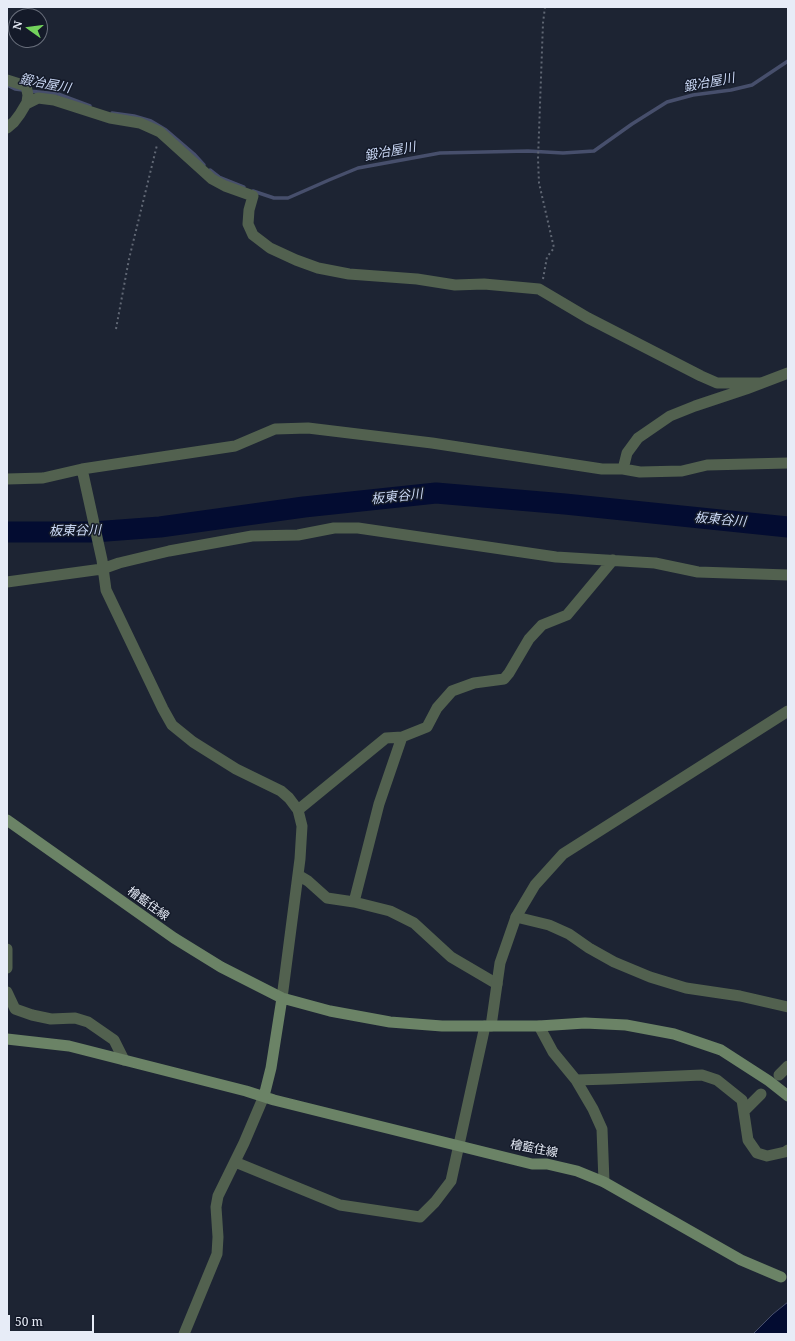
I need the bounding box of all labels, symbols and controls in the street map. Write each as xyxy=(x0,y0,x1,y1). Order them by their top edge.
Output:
north arrow xyxy=(8,8,48,48)
text: N xyxy=(9,19,25,31)
water label: 鍛冶屋川 xyxy=(682,70,736,96)
water label: 鍛冶屋川 xyxy=(18,71,72,97)
water label: 鍛冶屋川 xyxy=(363,139,417,165)
water label: 板東谷川 xyxy=(370,487,424,507)
water label: 板東谷川 xyxy=(693,510,747,530)
water label: 板東谷川 xyxy=(49,523,101,539)
street label: 檜藍住線 xyxy=(124,884,172,924)
street label: 檜藍住線 xyxy=(509,1137,559,1161)
scale bar xyxy=(10,1307,96,1333)
text: 50 m xyxy=(15,1313,43,1330)

